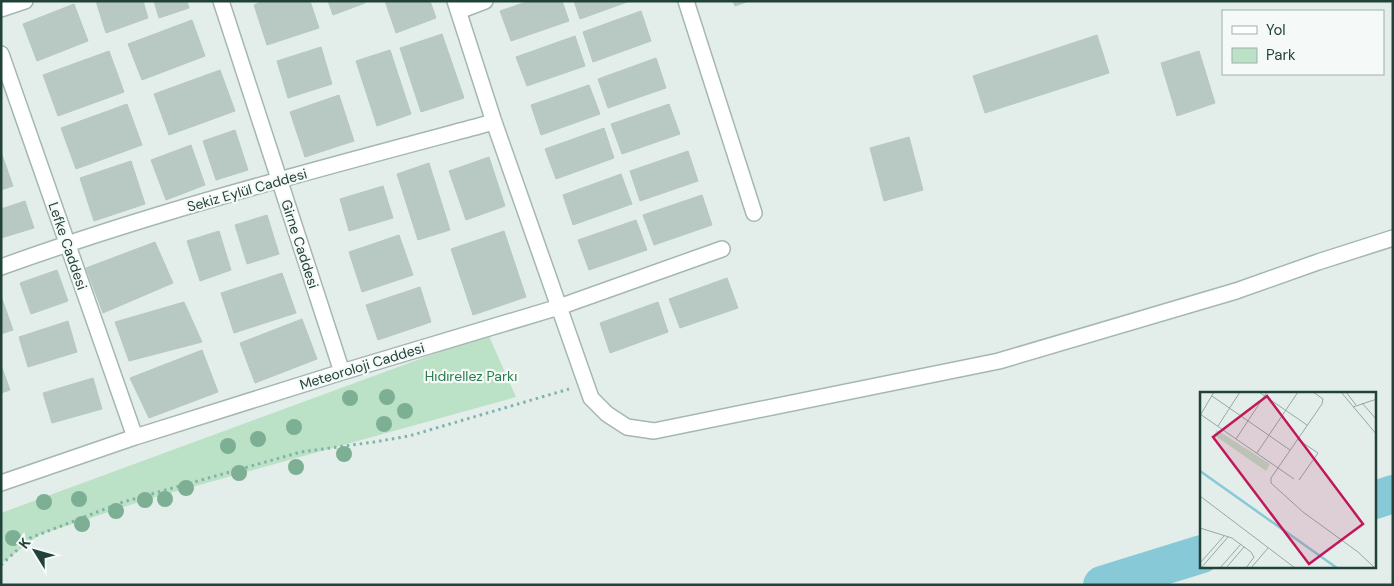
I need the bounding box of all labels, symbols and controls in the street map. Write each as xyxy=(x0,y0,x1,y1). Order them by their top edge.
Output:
legend xyxy=(1222,10,1384,75)
text: Yol xyxy=(1266,20,1286,40)
text: Park xyxy=(1266,45,1296,65)
street label: Sekiz Eylül Caddesi xyxy=(185,164,309,216)
street label: Girne Caddesi xyxy=(277,197,323,291)
street label: Lefke Caddesi xyxy=(45,200,91,292)
street label: Meteoroloji Caddesi xyxy=(297,338,427,394)
park label: Hıdırellez Parkı xyxy=(425,367,517,385)
inset map xyxy=(1200,392,1376,568)
north arrow xyxy=(10,526,60,576)
text: K xyxy=(15,534,35,552)

